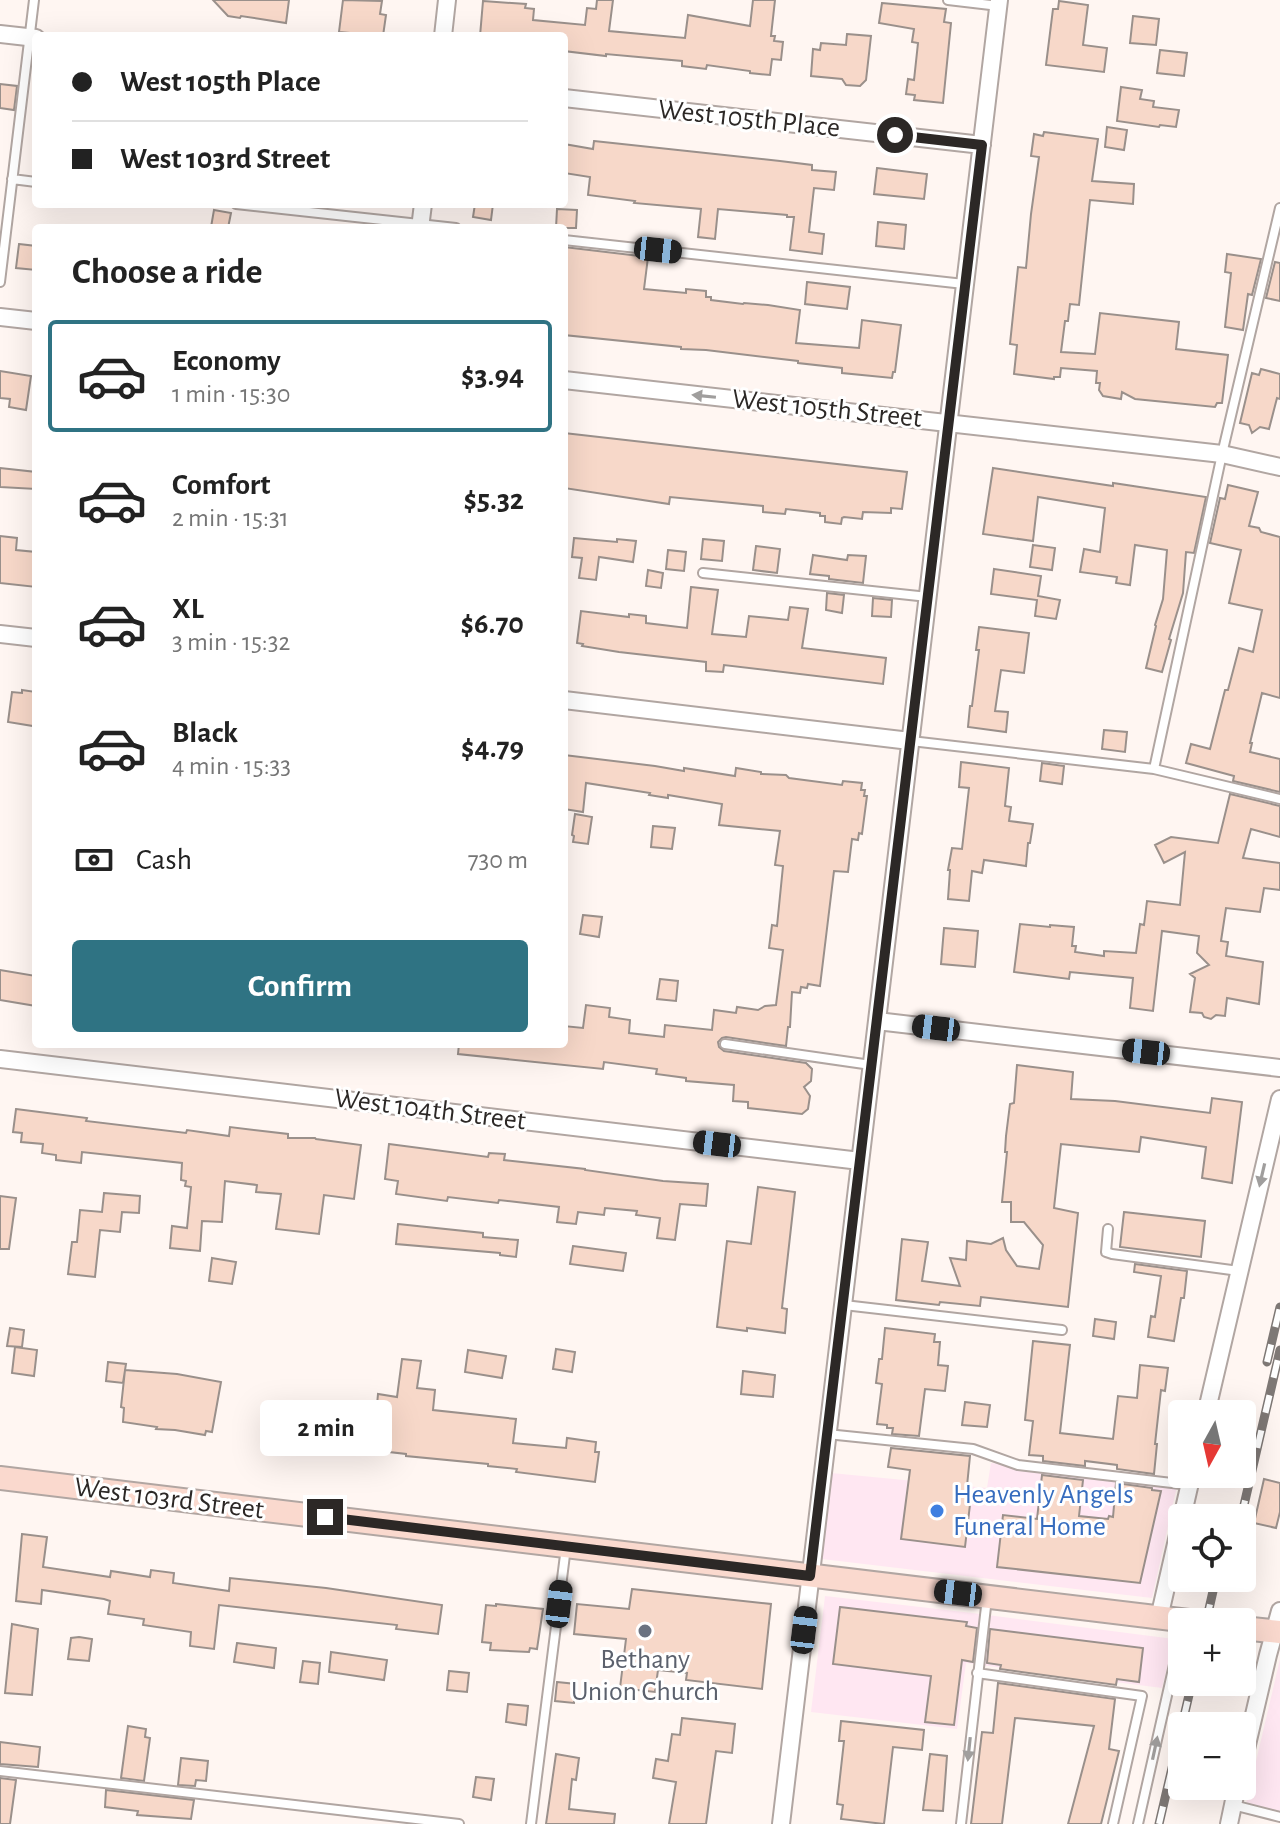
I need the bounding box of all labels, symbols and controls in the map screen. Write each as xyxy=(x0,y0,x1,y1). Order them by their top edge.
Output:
text: West 105th Place xyxy=(120,67,321,97)
street label: West 105th Place xyxy=(657,96,841,142)
route start xyxy=(877,117,913,153)
text: West 103rd Street xyxy=(120,144,330,174)
car xyxy=(633,236,683,264)
text: Choose a ride xyxy=(72,254,262,290)
icon: car xyxy=(76,340,148,412)
text: Economy xyxy=(172,346,281,376)
text: $3.94 xyxy=(461,361,524,391)
text: 1 min · 15:30 xyxy=(172,381,290,407)
street label: West 105th Street xyxy=(731,385,923,433)
one-way arrow xyxy=(691,389,716,402)
icon: car xyxy=(76,464,148,536)
text: Comfort xyxy=(172,470,271,500)
text: $5.32 xyxy=(464,485,524,515)
text: 2 min · 15:31 xyxy=(172,505,289,531)
icon: car xyxy=(76,588,148,660)
text: XL xyxy=(172,594,204,624)
text: $6.70 xyxy=(461,609,524,639)
text: 3 min · 15:32 xyxy=(172,629,290,655)
icon: car xyxy=(76,712,148,784)
text: Black xyxy=(172,718,238,748)
text: $4.79 xyxy=(461,733,524,763)
text: 4 min · 15:33 xyxy=(172,753,291,779)
icon: cash xyxy=(72,838,116,882)
text: Cash xyxy=(136,845,192,875)
text: 730 m xyxy=(468,847,528,873)
button: Confirm xyxy=(72,940,528,1032)
car xyxy=(911,1013,961,1043)
car xyxy=(1121,1038,1171,1066)
street label: West 104th Street xyxy=(333,1084,527,1136)
car xyxy=(692,1129,742,1159)
one-way arrow xyxy=(1255,1162,1268,1187)
north arrow xyxy=(1168,1400,1256,1488)
map controls xyxy=(1168,1400,1256,1800)
callout: 2 min xyxy=(259,1401,391,1457)
text: 2 min xyxy=(297,1415,355,1441)
street label: West 103rd Street xyxy=(73,1473,265,1525)
place label: Heavenly Angels Funeral Home xyxy=(953,1481,1134,1541)
route end xyxy=(307,1499,343,1535)
marker: Heavenly Angels Funeral Home xyxy=(928,1502,946,1520)
button: locate xyxy=(1168,1504,1256,1592)
car xyxy=(933,1578,983,1608)
car xyxy=(544,1579,574,1629)
car xyxy=(789,1605,819,1655)
button: + xyxy=(1168,1608,1256,1696)
marker: Bethany Union Church xyxy=(636,1622,654,1640)
place label: Bethany Union Church xyxy=(571,1646,719,1706)
button: − xyxy=(1168,1712,1256,1800)
one-way arrow xyxy=(1149,1735,1162,1760)
one-way arrow xyxy=(962,1736,975,1761)

